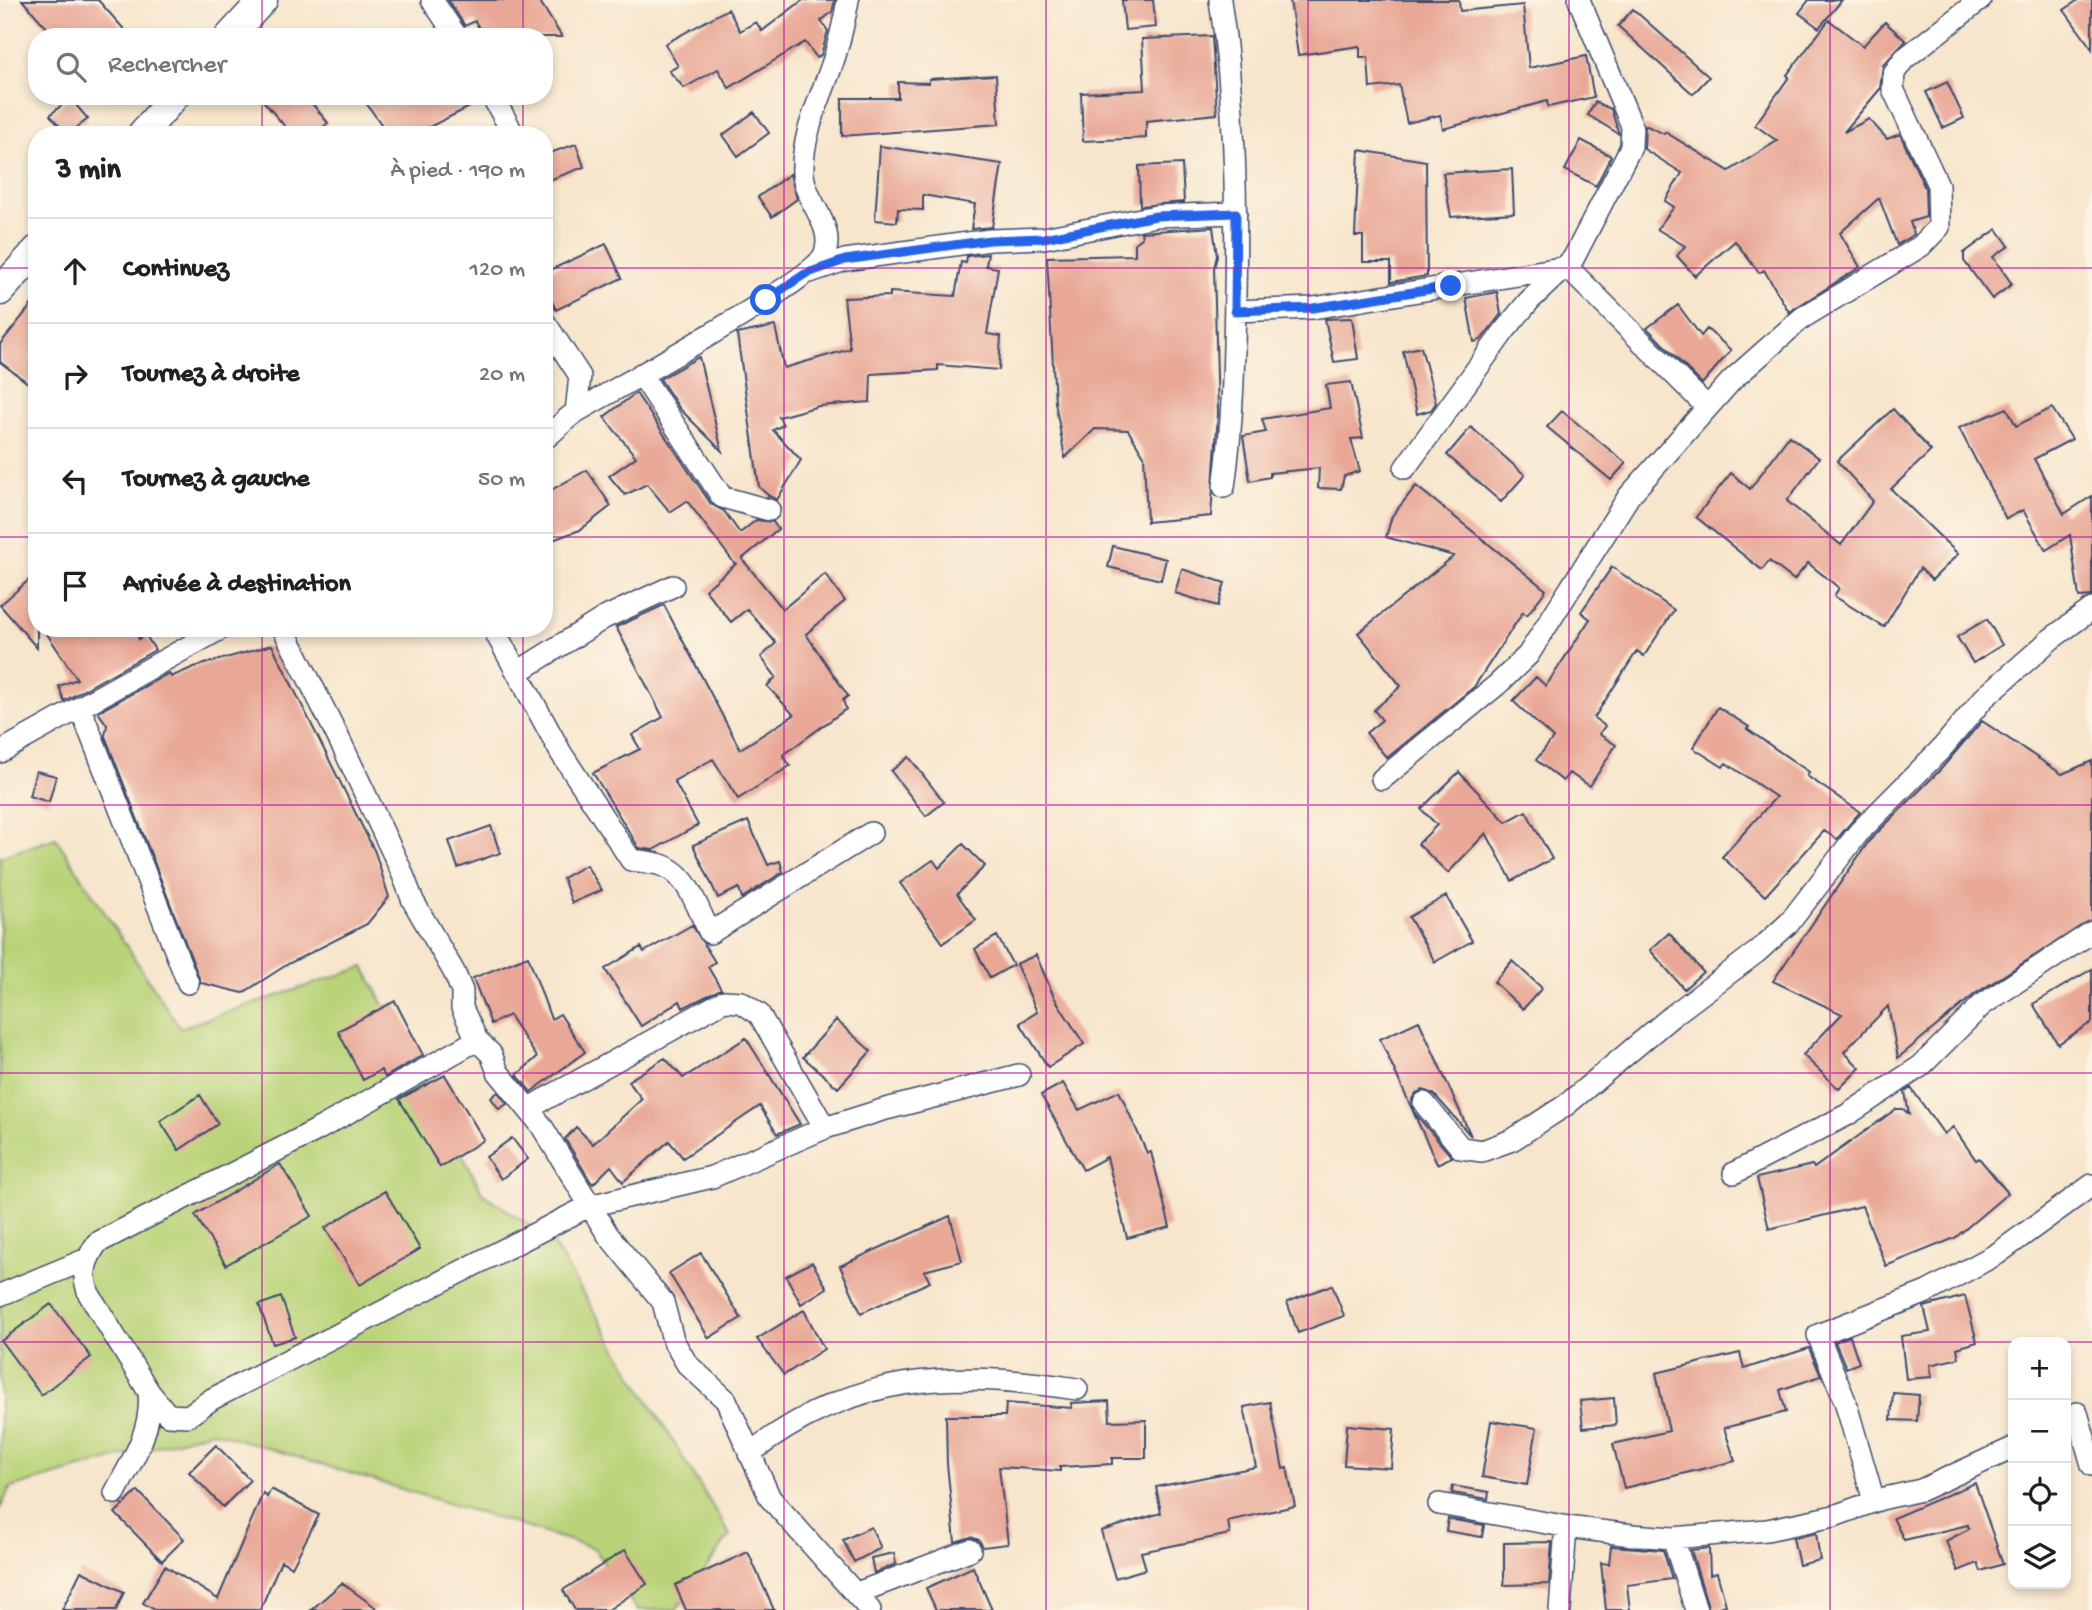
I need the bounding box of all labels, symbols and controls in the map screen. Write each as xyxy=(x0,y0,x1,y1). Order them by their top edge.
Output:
search box xyxy=(28,28,553,105)
icon: search xyxy=(52,48,90,86)
text: Rechercher xyxy=(108,51,226,82)
text: 3 min xyxy=(56,154,121,189)
text: À pied · 190 m xyxy=(391,158,525,185)
icon: ahead xyxy=(56,252,94,290)
text: Continuez xyxy=(123,255,229,286)
text: 120 m xyxy=(470,257,525,284)
route end xyxy=(1435,270,1466,301)
route start xyxy=(750,284,781,315)
icon: right xyxy=(56,357,94,395)
text: Tournez à droite xyxy=(123,360,300,391)
text: 20 m xyxy=(479,362,525,389)
icon: left xyxy=(56,462,94,500)
text: Tournez à gauche xyxy=(123,465,310,496)
text: 50 m xyxy=(478,467,525,494)
icon: arrive xyxy=(56,567,94,605)
text: Arrivée à destination xyxy=(123,570,351,601)
map controls xyxy=(2008,1337,2071,1589)
button: + xyxy=(2008,1337,2071,1400)
button: − xyxy=(2008,1400,2071,1463)
button: locate xyxy=(2008,1463,2071,1526)
button: layers xyxy=(2008,1526,2071,1589)

